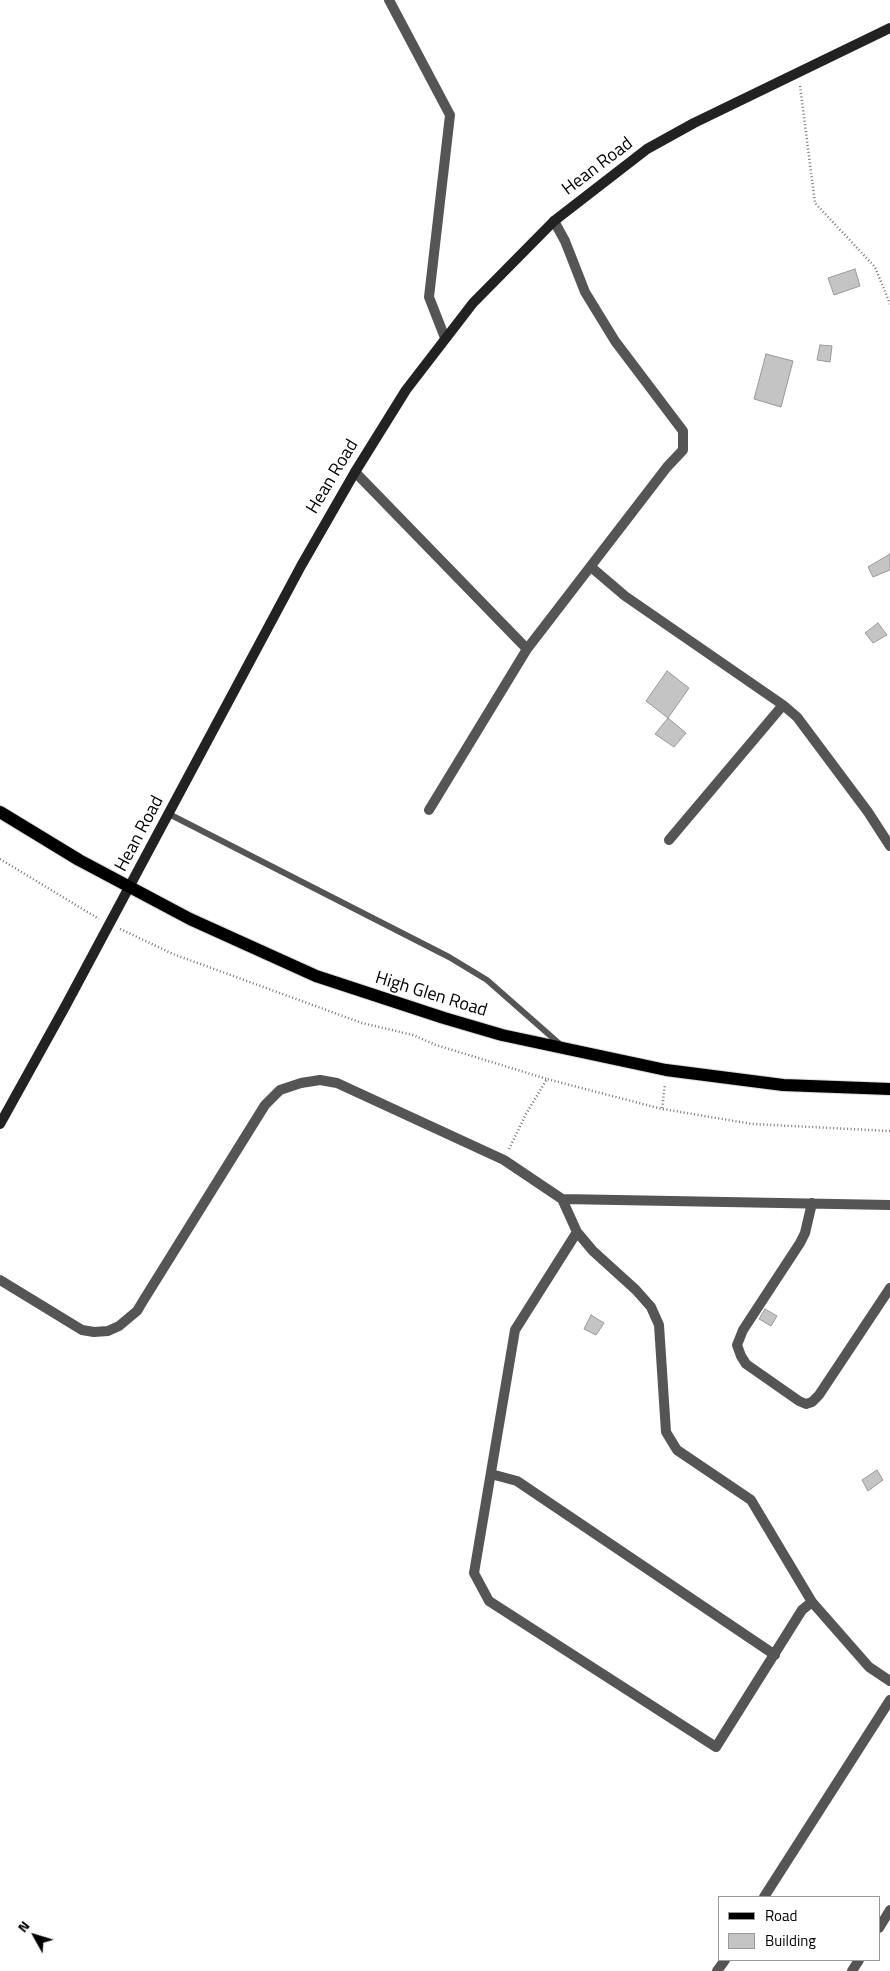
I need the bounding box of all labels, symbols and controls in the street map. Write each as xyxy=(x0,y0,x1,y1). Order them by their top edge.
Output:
street label: Hean Road xyxy=(558,133,638,201)
street label: Hean Road xyxy=(302,436,364,518)
street label: Hean Road xyxy=(111,792,169,876)
street label: High Glen Road xyxy=(372,968,490,1022)
legend xyxy=(718,1896,880,1961)
text: Road xyxy=(765,1904,797,1927)
north arrow xyxy=(10,1911,60,1961)
text: N xyxy=(12,1916,34,1937)
text: Building xyxy=(765,1929,816,1952)

